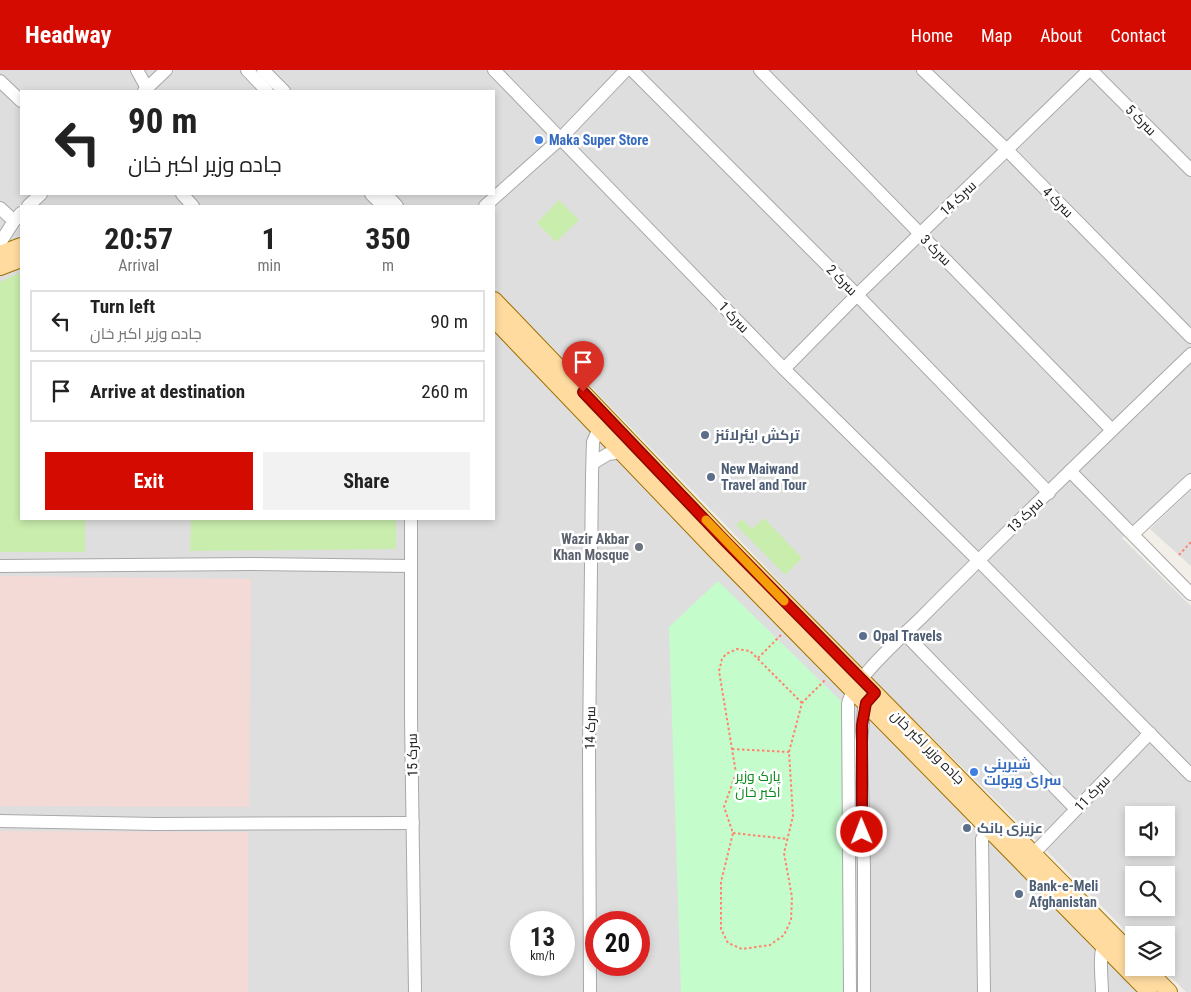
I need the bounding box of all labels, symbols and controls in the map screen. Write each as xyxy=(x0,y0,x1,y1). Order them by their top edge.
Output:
text: Headway xyxy=(25,21,111,49)
text: Home xyxy=(911,25,953,46)
text: Map xyxy=(981,25,1012,46)
text: About xyxy=(1040,25,1082,46)
text: Contact xyxy=(1110,25,1166,46)
text: 90 m xyxy=(128,101,197,142)
street label: سرک 5 xyxy=(1122,101,1160,139)
icon: left xyxy=(45,110,110,175)
place label: Maka Super Store xyxy=(549,132,649,148)
marker: Maka Super Store xyxy=(533,134,545,146)
text: جاده وزیر اکبر خان xyxy=(128,152,282,177)
street label: سرک 14 xyxy=(937,177,979,219)
street label: سرک 4 xyxy=(1039,183,1077,221)
text: 20:57 xyxy=(104,221,173,256)
text: 1 xyxy=(262,221,277,256)
text: 350 xyxy=(365,221,411,256)
street label: سرک 3 xyxy=(917,231,955,269)
text: Arrival xyxy=(118,256,159,275)
text: min xyxy=(257,256,281,275)
text: m xyxy=(382,256,394,275)
street label: سرک 2 xyxy=(823,261,861,299)
text: Turn left xyxy=(90,295,155,318)
street label: سرک 1 xyxy=(716,298,752,336)
icon: left xyxy=(47,307,75,335)
text: 90 m xyxy=(431,310,468,333)
text: جاده وزیر اکبر خان xyxy=(90,324,202,343)
pin xyxy=(562,341,604,392)
icon: arrive xyxy=(569,348,597,376)
icon: arrive xyxy=(47,377,75,405)
text: Arrive at destination xyxy=(90,380,245,403)
text: 260 m xyxy=(421,380,468,403)
place label: ترکش ایئرلائنز xyxy=(714,427,800,444)
marker: ترکش ایئرلائنز xyxy=(699,429,711,441)
button: Exit xyxy=(45,452,253,510)
button: Share xyxy=(263,452,470,510)
place label: New Maiwand Travel and Tour xyxy=(721,461,807,493)
marker: New Maiwand Travel and Tour xyxy=(705,471,717,483)
street label: سرک 13 xyxy=(1004,494,1046,536)
place label: Wazir Akbar Khan Mosque xyxy=(553,531,629,563)
marker: Wazir Akbar Khan Mosque xyxy=(633,541,645,553)
place label: Opal Travels xyxy=(873,628,942,644)
marker: Opal Travels xyxy=(857,630,869,642)
street label: سرک 14 xyxy=(582,706,598,750)
street label: جاده وزیر اکبر خان xyxy=(888,707,968,787)
street label: سرک 15 xyxy=(404,733,420,777)
place label: شیرینی سرای ویولت xyxy=(984,756,1061,789)
marker: شیرینی سرای ویولت xyxy=(968,766,980,778)
park label: پارک وزیر اکبر خان xyxy=(735,768,781,800)
street label: سرک 11 xyxy=(1071,772,1113,814)
position arrow xyxy=(835,805,887,857)
map controls xyxy=(1125,806,1175,976)
button: sound xyxy=(1125,806,1175,856)
place label: عزیزی بانک xyxy=(977,820,1043,837)
marker: عزیزی بانک xyxy=(961,822,973,834)
button: search xyxy=(1125,866,1175,916)
place label: Bank-e-Meli Afghanistan xyxy=(1029,878,1098,910)
marker: Bank-e-Meli Afghanistan xyxy=(1013,888,1025,900)
speed limit sign: 20 xyxy=(585,911,650,976)
text: 13 xyxy=(530,923,555,952)
button: layers xyxy=(1125,926,1175,976)
text: km/h xyxy=(530,949,555,963)

